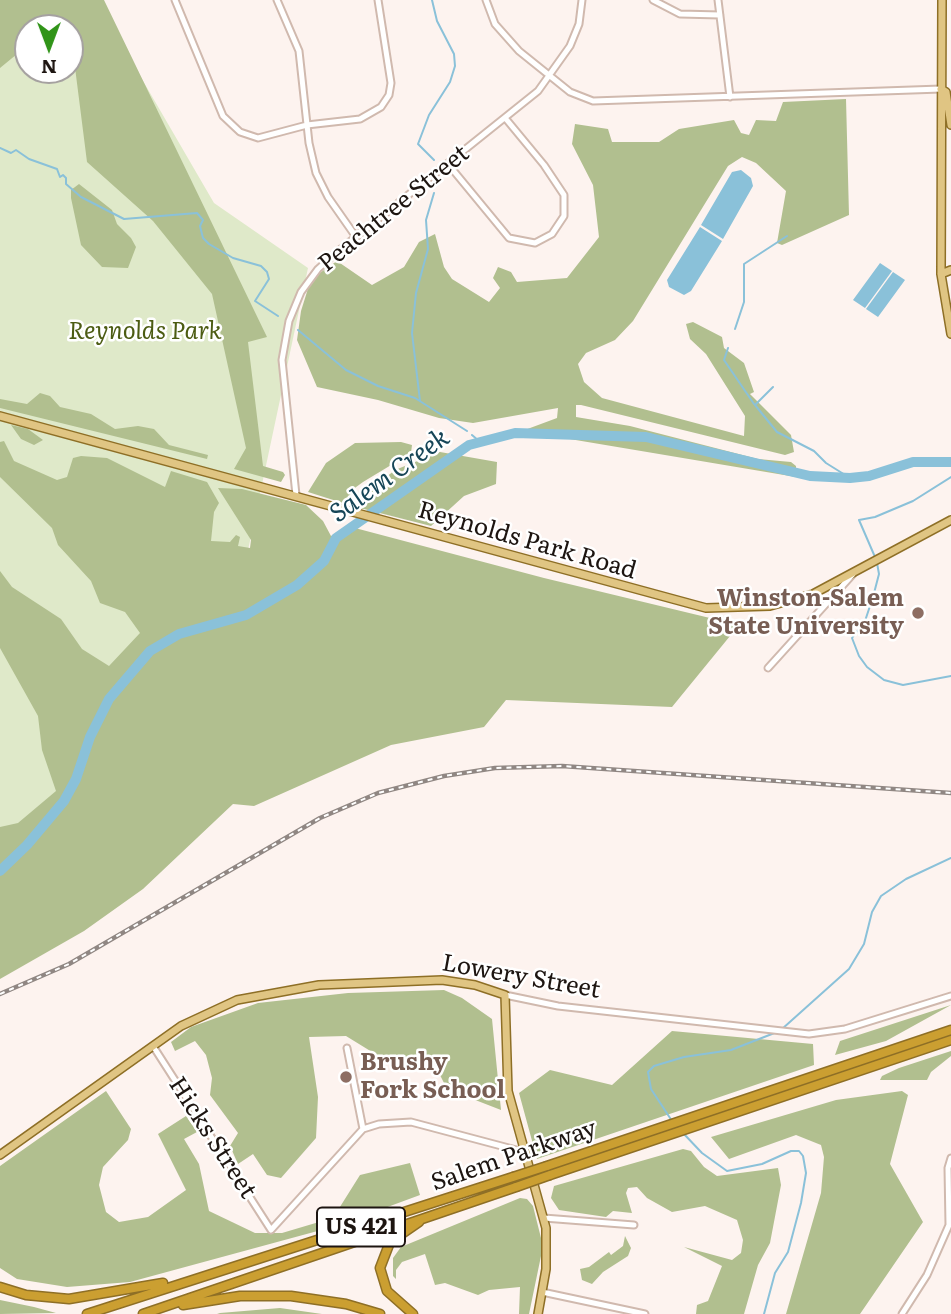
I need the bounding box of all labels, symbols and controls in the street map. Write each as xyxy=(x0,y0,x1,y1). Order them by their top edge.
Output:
north arrow xyxy=(14,14,84,84)
text: N xyxy=(41,54,57,82)
street label: Peachtree Street xyxy=(313,139,475,279)
park label: Reynolds Park xyxy=(68,318,222,346)
water label: Salem Creek xyxy=(324,422,456,530)
street label: Reynolds Park Road xyxy=(414,496,640,586)
place label: Winston-Salem State University xyxy=(708,585,904,641)
marker: Winston-Salem State University xyxy=(910,605,926,621)
street label: Lowery Street xyxy=(440,949,602,1005)
place label: Brushy Fork School xyxy=(360,1049,505,1105)
marker: Brushy Fork School xyxy=(338,1069,354,1085)
street label: Hicks Street xyxy=(162,1072,262,1204)
street label: Salem Parkway xyxy=(427,1114,601,1198)
road number: US 421 xyxy=(317,1208,405,1246)

